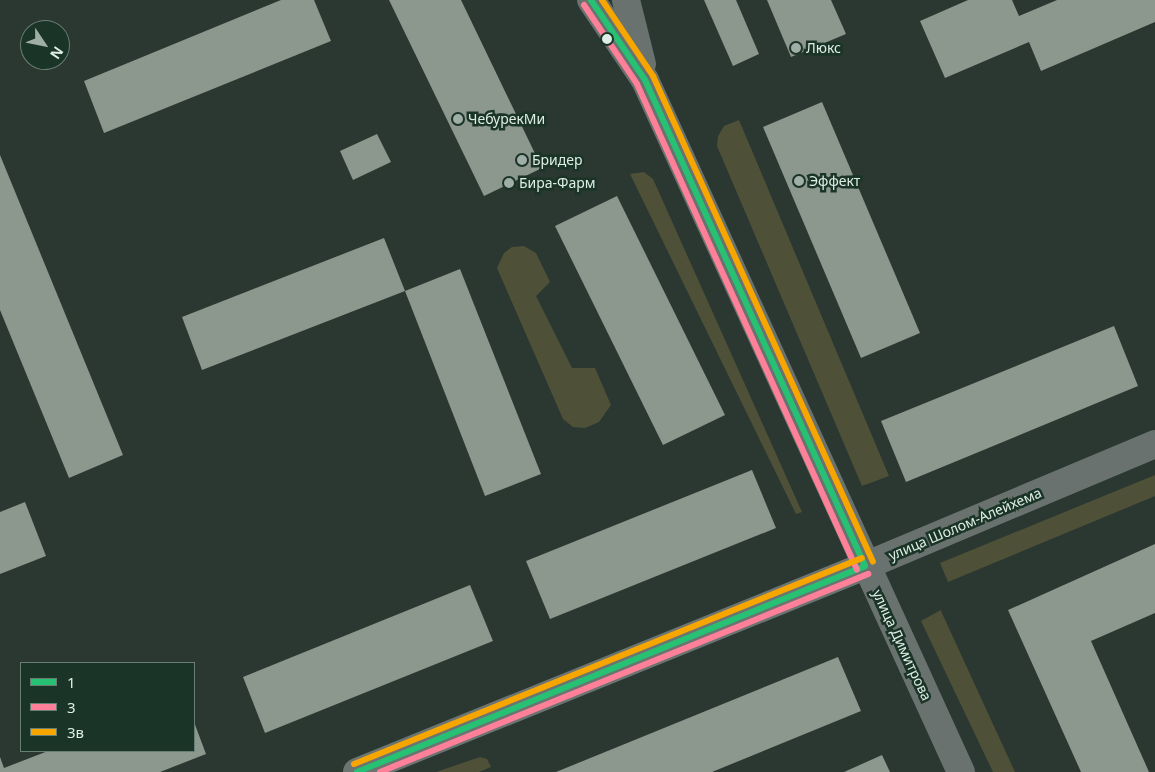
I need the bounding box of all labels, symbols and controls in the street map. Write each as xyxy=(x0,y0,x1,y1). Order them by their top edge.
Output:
north arrow xyxy=(20,20,70,70)
unlabelled marker xyxy=(602,34,612,44)
place label: Люкс xyxy=(806,40,841,56)
marker: Люкс xyxy=(790,42,802,54)
text: N xyxy=(46,43,68,63)
place label: ЧебурекМи xyxy=(468,111,545,127)
marker: ЧебурекМи xyxy=(452,113,464,125)
place label: Бридер xyxy=(532,152,583,168)
marker: Бридер xyxy=(516,154,528,166)
place label: Эффект xyxy=(809,173,860,189)
place label: Бира-Фарм xyxy=(519,175,596,191)
marker: Эффект xyxy=(793,175,805,187)
marker: Бира-Фарм xyxy=(503,177,515,189)
street label: улица Шолом-Алейхема xyxy=(886,484,1044,564)
street label: улица Димитрова xyxy=(869,587,935,703)
legend xyxy=(20,662,195,752)
text: 1 xyxy=(67,672,76,692)
text: 3 xyxy=(67,697,76,717)
text: 3в xyxy=(67,722,84,742)

